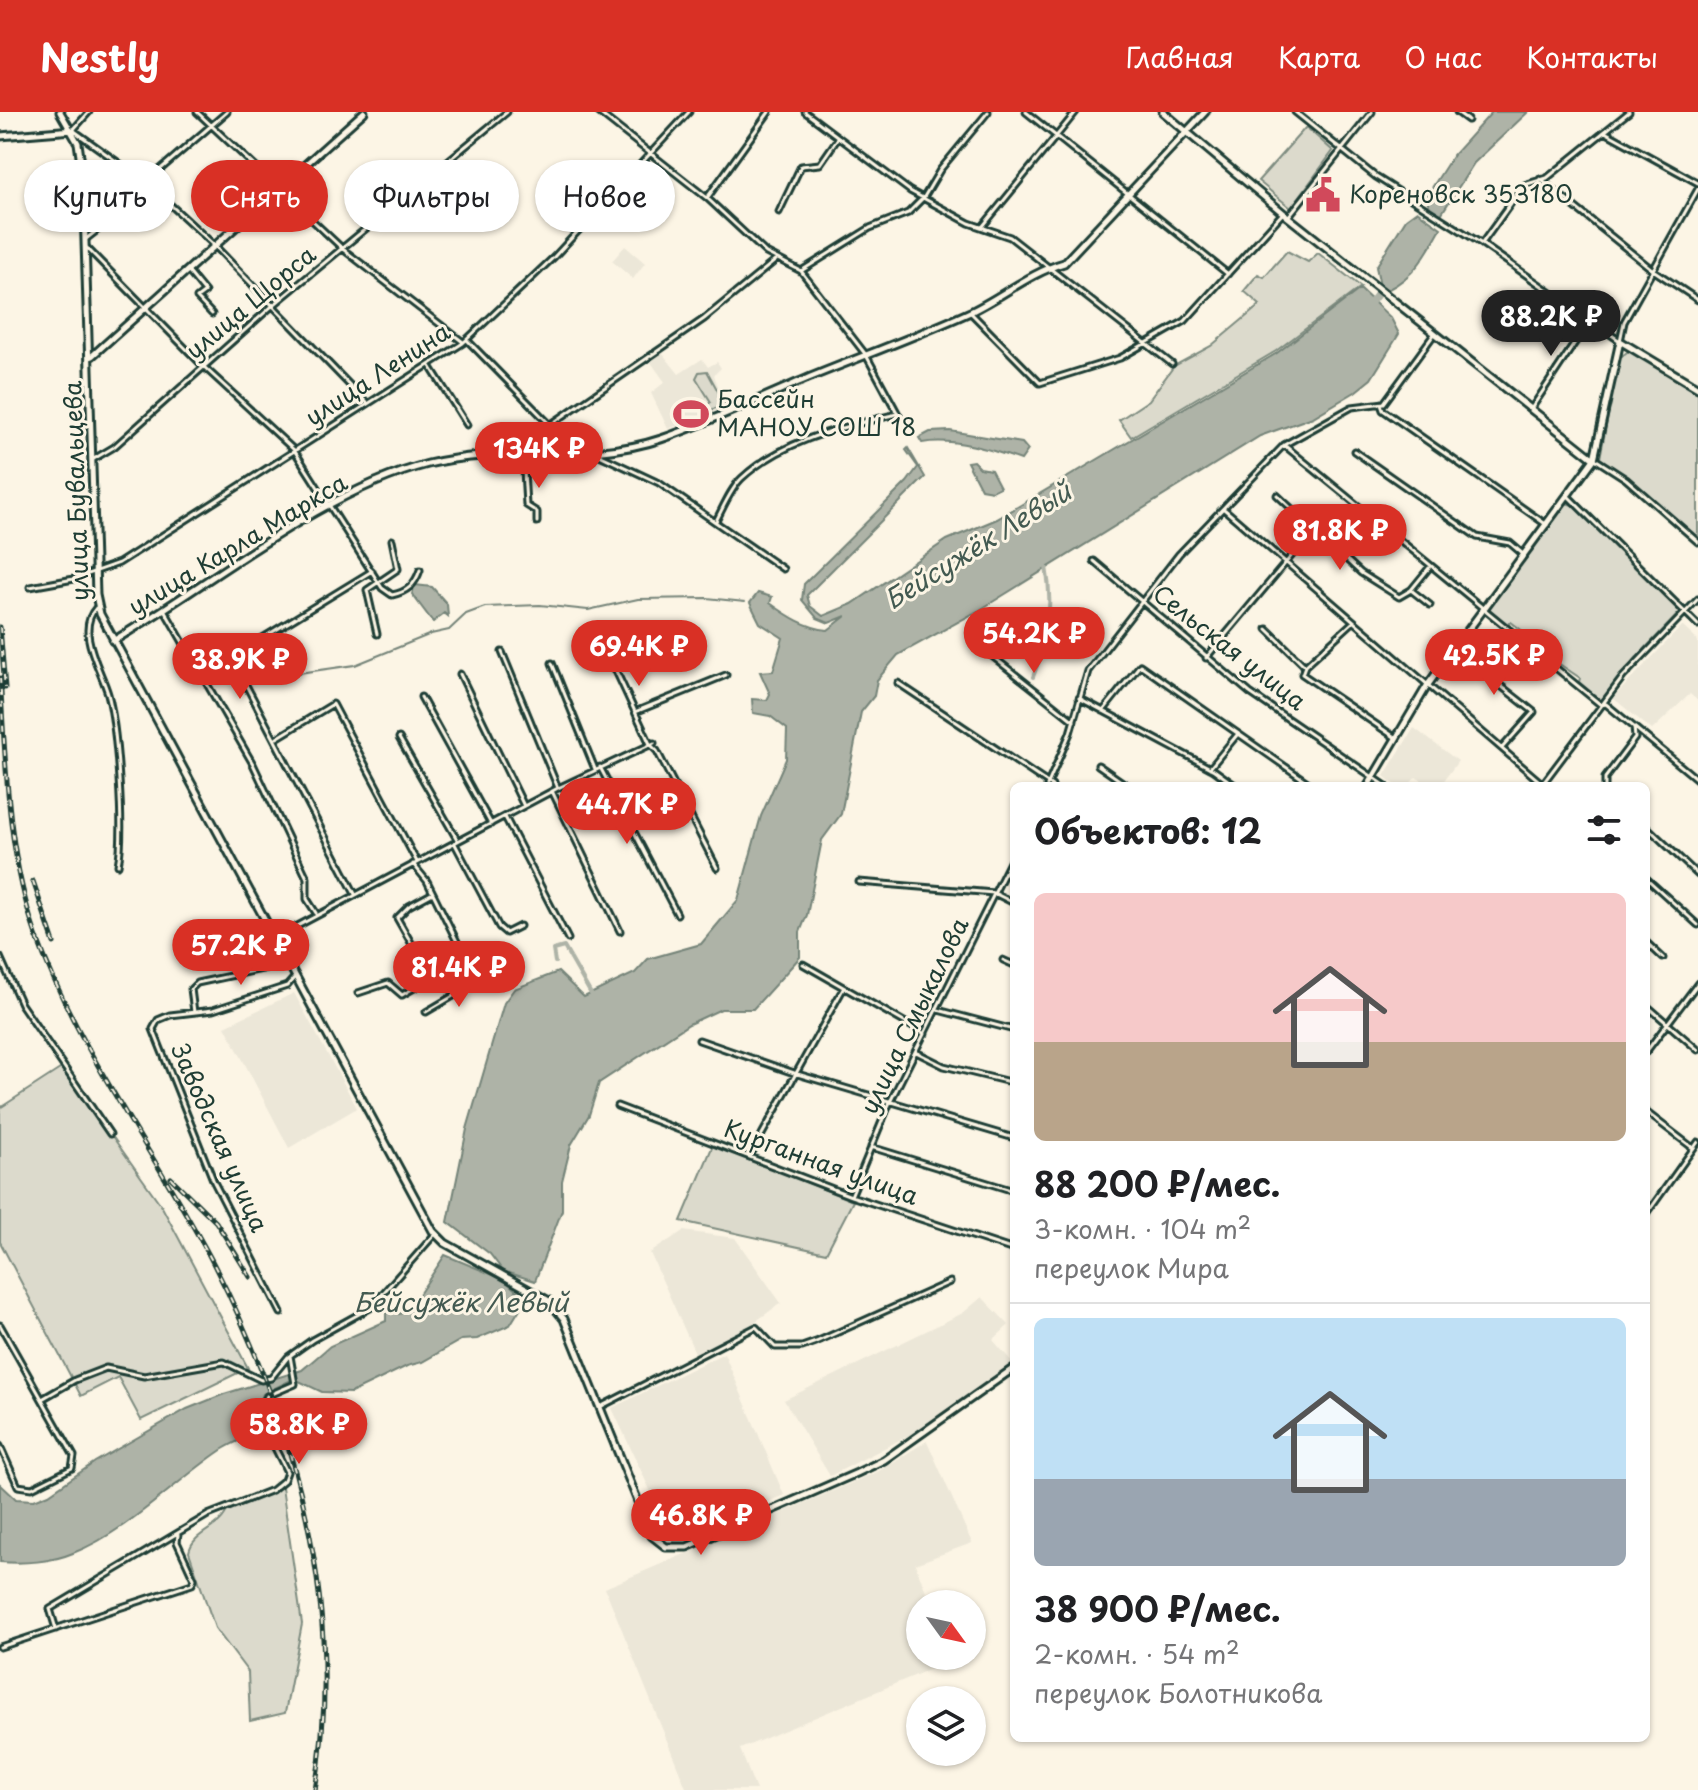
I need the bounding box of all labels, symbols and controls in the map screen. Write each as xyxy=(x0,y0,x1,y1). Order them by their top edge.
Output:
text: Nestly xyxy=(40,28,160,85)
text: Главная xyxy=(1126,35,1234,78)
text: Карта xyxy=(1278,35,1360,78)
text: О нас xyxy=(1404,35,1482,78)
text: Контакты xyxy=(1526,35,1658,78)
chip: Купить xyxy=(24,160,175,232)
chip: Снять xyxy=(191,160,328,232)
chip: Фильтры xyxy=(344,160,519,232)
chip: Новое xyxy=(535,160,675,232)
place label: Кореновск 353180 xyxy=(1349,175,1573,211)
public building icon: Кореновск 353180 xyxy=(1304,176,1342,214)
street label: улица Щорса xyxy=(177,236,323,367)
pin: 88.2K ₽ xyxy=(1477,290,1625,358)
text: 88.2K ₽ xyxy=(1499,296,1603,335)
street label: улица Ленина xyxy=(297,313,457,434)
street label: улица Бувальцева xyxy=(53,380,97,602)
place label: Бассейн МАНОУ СОШ 18 xyxy=(717,380,916,444)
sports icon: Бассейн МАНОУ СОШ 18 xyxy=(672,395,710,433)
pin: 134K ₽ xyxy=(474,422,604,490)
text: 134K ₽ xyxy=(493,428,585,467)
street label: улица Карла Маркса xyxy=(120,463,353,623)
water label: Бейсужёк Левый xyxy=(876,470,1080,618)
pin: 81.8K ₽ xyxy=(1266,504,1414,572)
text: 81.8K ₽ xyxy=(1292,510,1388,549)
street label: Сельская улица xyxy=(1146,575,1315,718)
pin: 54.2K ₽ xyxy=(960,607,1108,675)
text: 54.2K ₽ xyxy=(982,613,1086,652)
pin: 69.4K ₽ xyxy=(565,620,713,688)
text: 69.4K ₽ xyxy=(589,626,689,665)
pin: 42.5K ₽ xyxy=(1420,629,1568,697)
pin: 38.9K ₽ xyxy=(166,633,314,701)
text: 42.5K ₽ xyxy=(1443,635,1545,674)
text: 38.9K ₽ xyxy=(190,639,290,678)
pin: 44.7K ₽ xyxy=(553,778,701,846)
text: 44.7K ₽ xyxy=(576,784,678,823)
text: Объектов: 12 xyxy=(1034,804,1261,856)
icon: filters xyxy=(1582,808,1626,852)
street label: улица Смыкалова xyxy=(850,911,976,1119)
pin: 57.2K ₽ xyxy=(167,919,315,987)
text: 57.2K ₽ xyxy=(190,925,292,964)
pin: 81.4K ₽ xyxy=(385,941,533,1009)
icon: home xyxy=(1258,945,1402,1089)
text: 81.4K ₽ xyxy=(411,947,507,986)
street label: Заводская улица xyxy=(163,1037,279,1237)
street label: Курганная улица xyxy=(720,1109,924,1213)
text: 88 200 ₽/мес. xyxy=(1034,1157,1280,1209)
text: 3-комн. · 104 m² xyxy=(1034,1209,1251,1248)
text: переулок Мира xyxy=(1034,1248,1229,1287)
water label: Бейсужёк Левый xyxy=(354,1282,570,1321)
icon: home xyxy=(1258,1370,1402,1514)
pin: 58.8K ₽ xyxy=(225,1398,373,1466)
text: 58.8K ₽ xyxy=(248,1404,350,1443)
pin: 46.8K ₽ xyxy=(627,1489,775,1557)
text: 46.8K ₽ xyxy=(649,1495,753,1534)
text: 38 900 ₽/мес. xyxy=(1034,1582,1281,1634)
north arrow xyxy=(906,1590,986,1670)
map controls xyxy=(906,1590,986,1766)
text: 2-комн. · 54 m² xyxy=(1034,1634,1240,1673)
text: переулок Болотникова xyxy=(1034,1673,1322,1712)
button: layers xyxy=(906,1686,986,1766)

